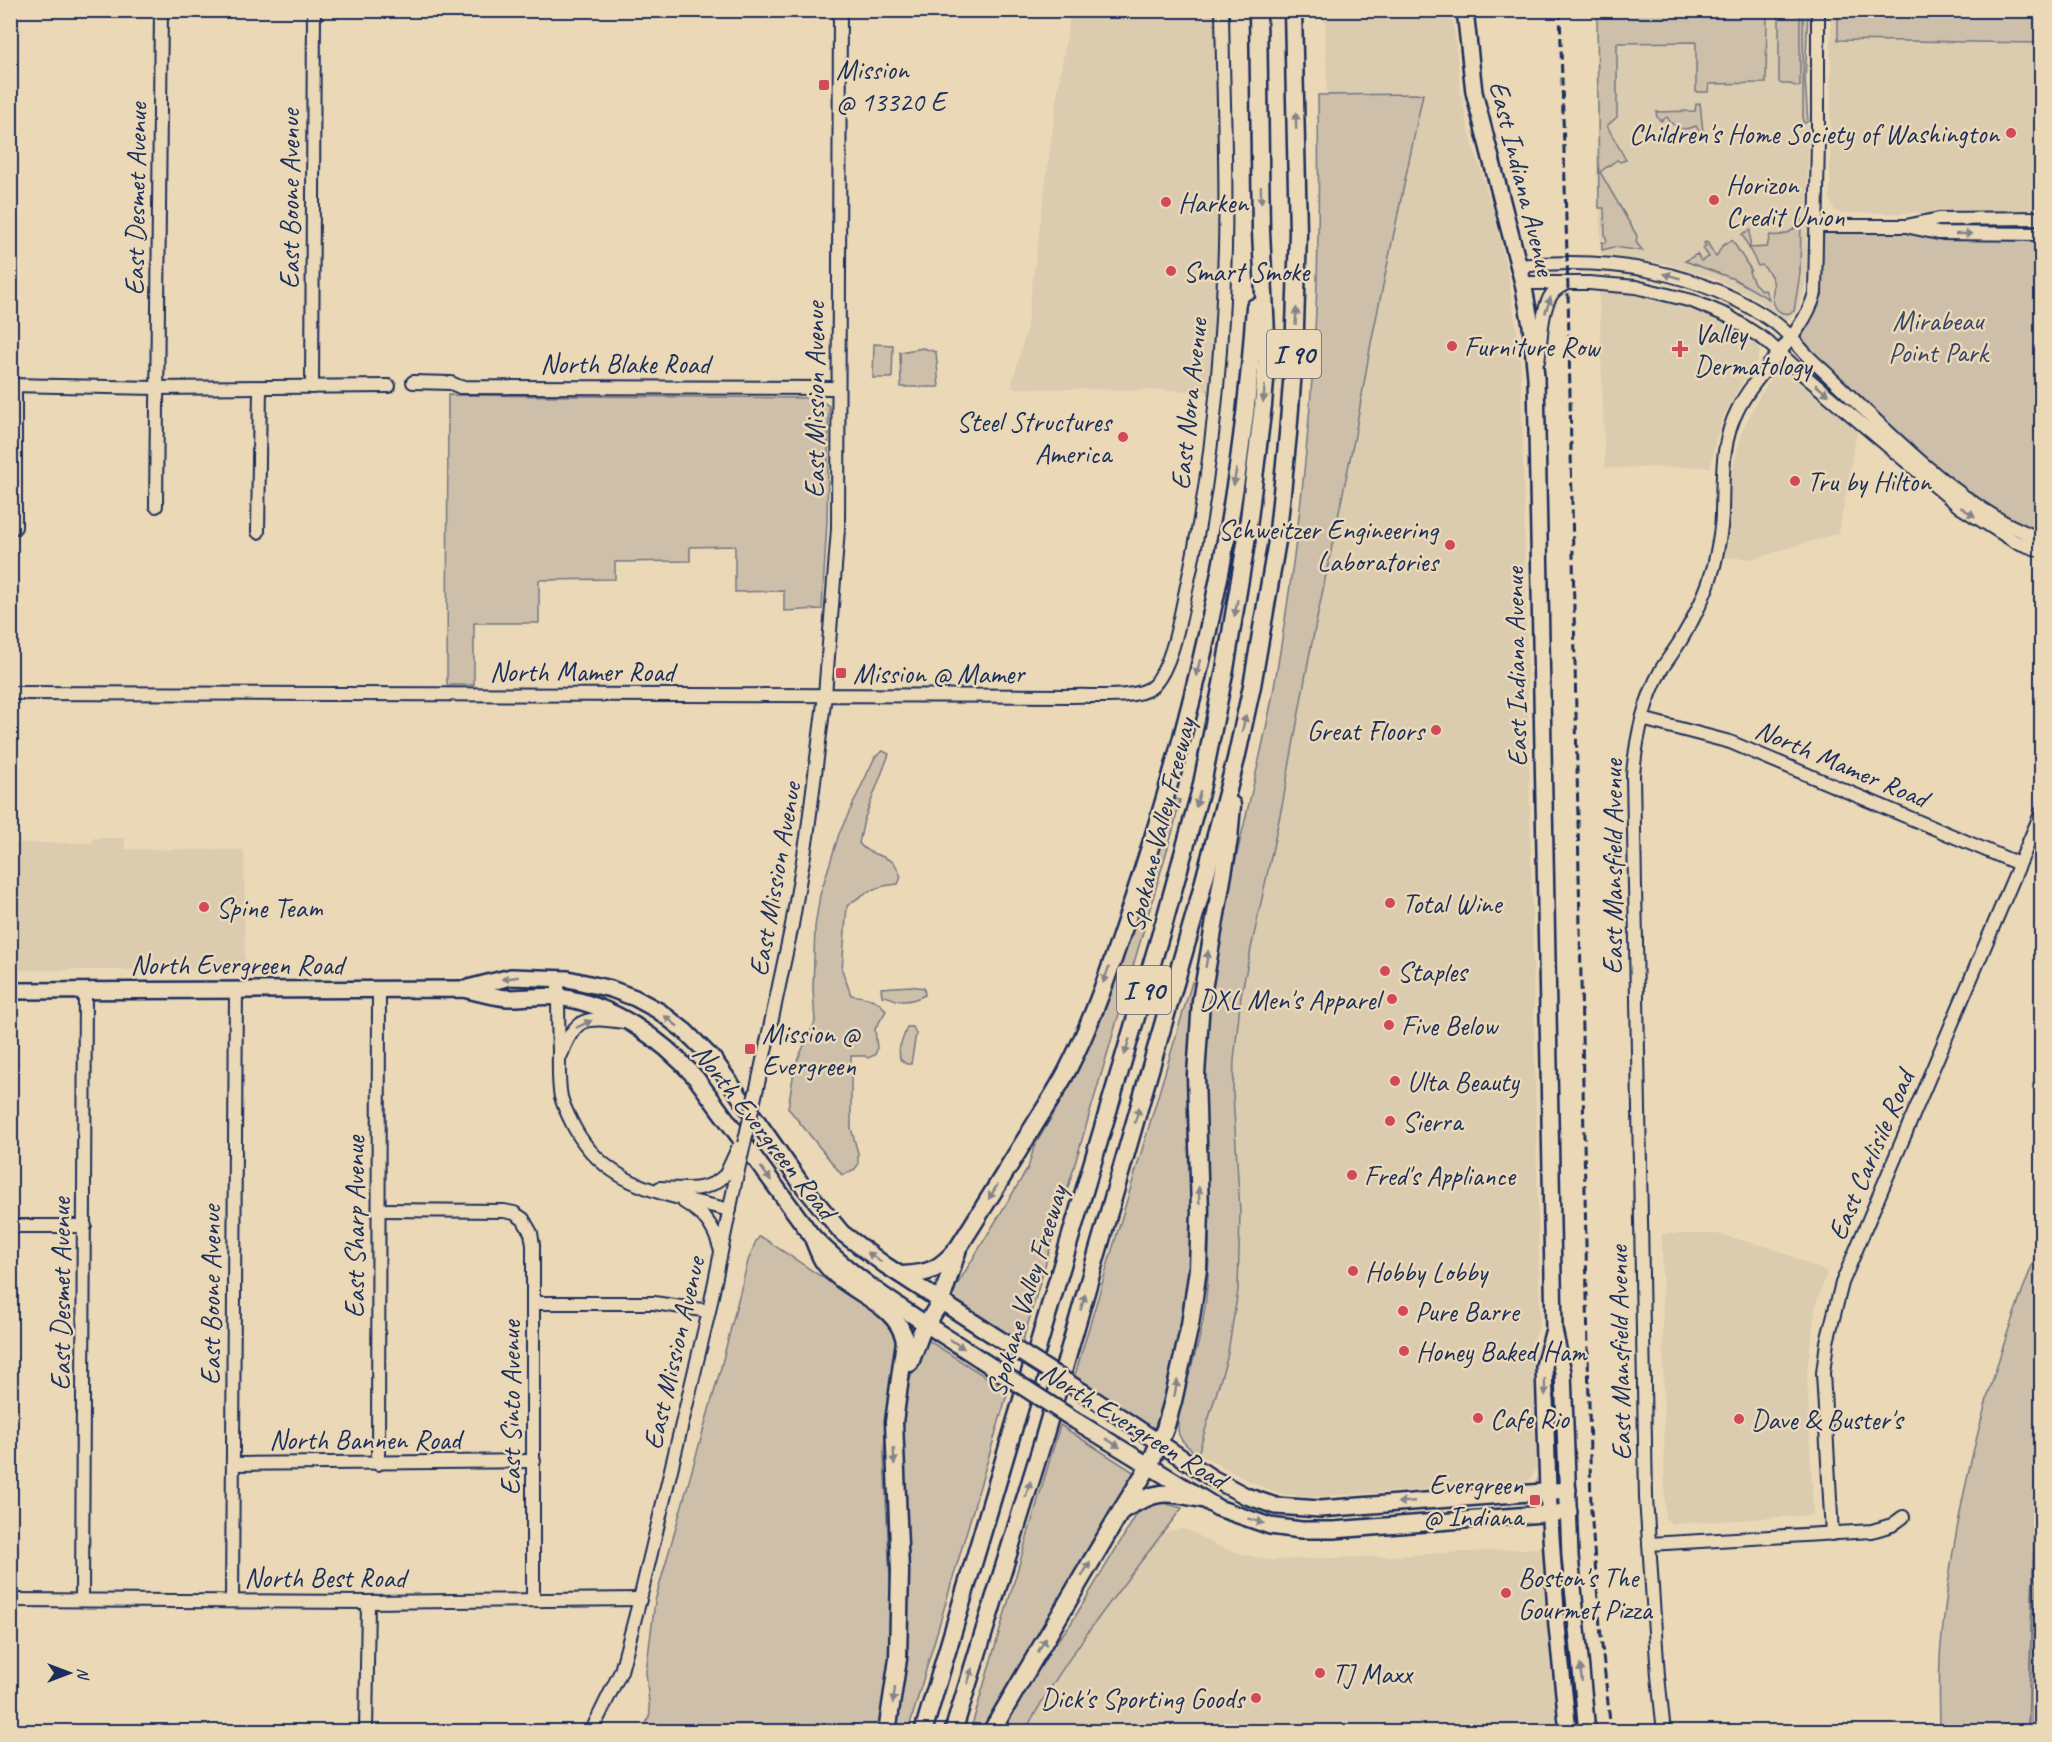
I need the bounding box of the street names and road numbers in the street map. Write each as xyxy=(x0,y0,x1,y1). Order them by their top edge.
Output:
street label: East Indiana Avenue xyxy=(1481,77,1564,281)
street label: East Desmet Avenue xyxy=(116,100,155,296)
street label: East Boone Avenue xyxy=(272,107,307,289)
street label: East Mission Avenue xyxy=(797,300,832,498)
street label: East Nora Avenue xyxy=(1162,315,1215,491)
road number: I 90 xyxy=(1267,330,1321,378)
street label: North Blake Road xyxy=(540,346,714,381)
street label: East Indiana Avenue xyxy=(1496,565,1535,767)
street label: North Mamer Road xyxy=(490,654,678,689)
street label: North Mamer Road xyxy=(1750,711,1937,817)
street label: Spokane Valley Freeway xyxy=(1116,712,1204,936)
street label: East Mansfield Avenue xyxy=(1595,758,1630,975)
street label: East Mission Avenue xyxy=(740,778,809,979)
street label: North Evergreen Road xyxy=(131,947,347,982)
road number: I 90 xyxy=(1117,966,1171,1014)
street label: North Evergreen Road xyxy=(685,1037,846,1229)
street label: East Carlisile Road xyxy=(1819,1062,1923,1245)
street label: East Sharp Avenue xyxy=(337,1134,372,1318)
street label: Spokane Valley Freeway xyxy=(978,1179,1076,1401)
street label: East Desmet Avenue xyxy=(43,1196,78,1390)
street label: East Boone Avenue xyxy=(193,1203,228,1385)
street label: East Mansfield Avenue xyxy=(1600,1243,1639,1461)
street label: East Mission Avenue xyxy=(634,1252,713,1453)
street label: East Sinto Avenue xyxy=(493,1319,528,1495)
street label: North Evergreen Road xyxy=(1034,1354,1237,1499)
street label: North Bannen Road xyxy=(269,1422,465,1457)
street label: North Best Road xyxy=(244,1560,410,1595)

